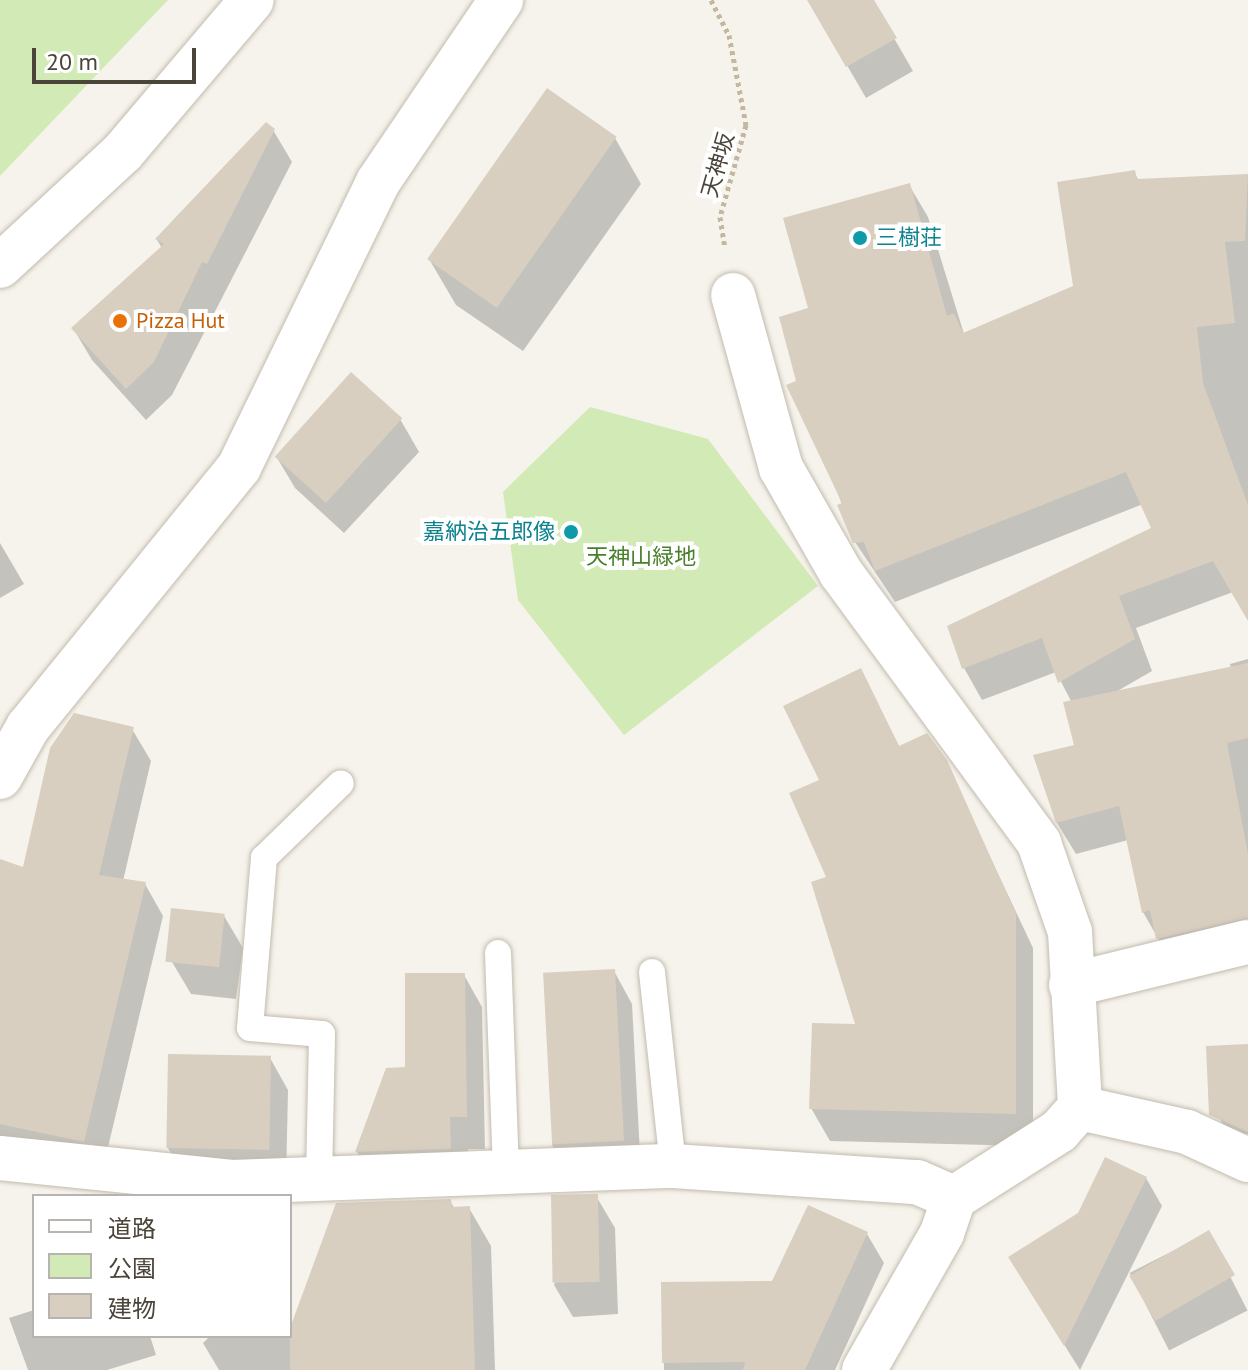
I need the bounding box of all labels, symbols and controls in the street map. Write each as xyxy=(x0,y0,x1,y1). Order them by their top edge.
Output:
scale bar xyxy=(36,32,200,82)
text: 20 m xyxy=(46,46,98,77)
street label: 天神坂 xyxy=(696,130,740,200)
place label: 三樹荘 xyxy=(876,225,942,251)
marker: 三樹荘 xyxy=(851,229,869,247)
place label: Pizza Hut xyxy=(136,308,225,334)
marker: Pizza Hut xyxy=(111,312,129,330)
place label: 嘉納治五郎像 xyxy=(423,519,555,545)
marker: 嘉納治五郎像 xyxy=(562,523,580,541)
park label: 天神山緑地 xyxy=(586,544,696,570)
legend xyxy=(32,1194,292,1338)
text: 道路 xyxy=(108,1213,156,1244)
text: 公園 xyxy=(108,1253,156,1284)
text: 建物 xyxy=(108,1293,156,1324)

